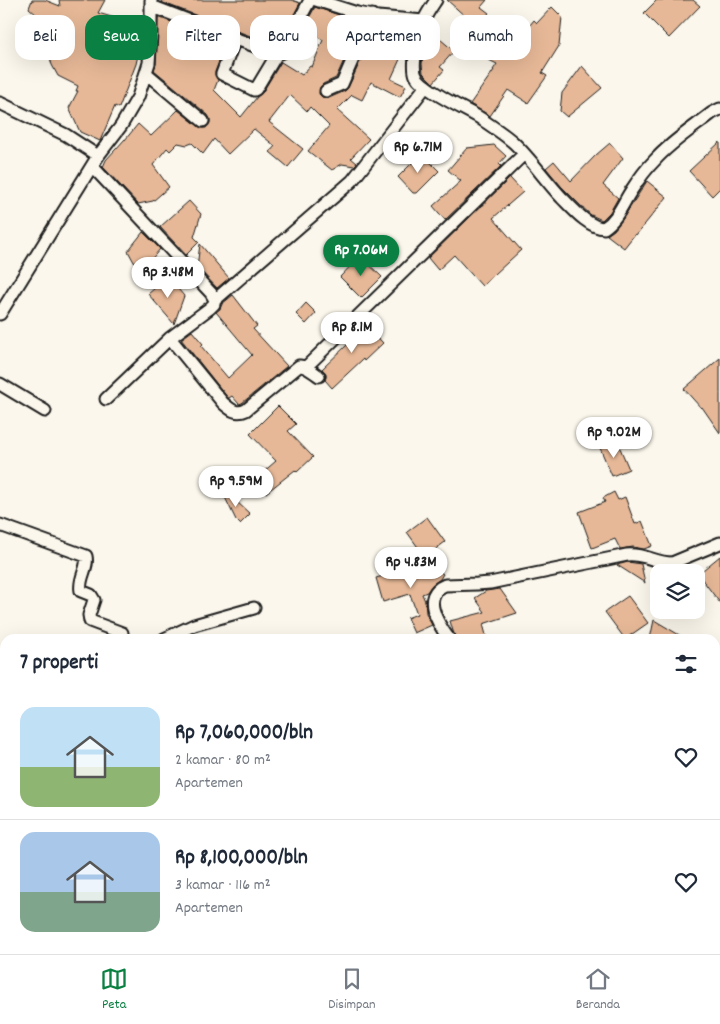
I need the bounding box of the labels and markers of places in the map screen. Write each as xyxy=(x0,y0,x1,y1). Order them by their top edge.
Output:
pin: Rp 6.71M xyxy=(366,132,470,174)
pin: Rp 7.06M xyxy=(309,234,413,277)
pin: Rp 3.48M xyxy=(116,256,220,299)
pin: Rp 8.1M xyxy=(306,312,398,354)
pin: Rp 9.02M xyxy=(562,416,666,459)
pin: Rp 9.59M xyxy=(184,466,288,508)
pin: Rp 4.83M xyxy=(359,546,463,589)

